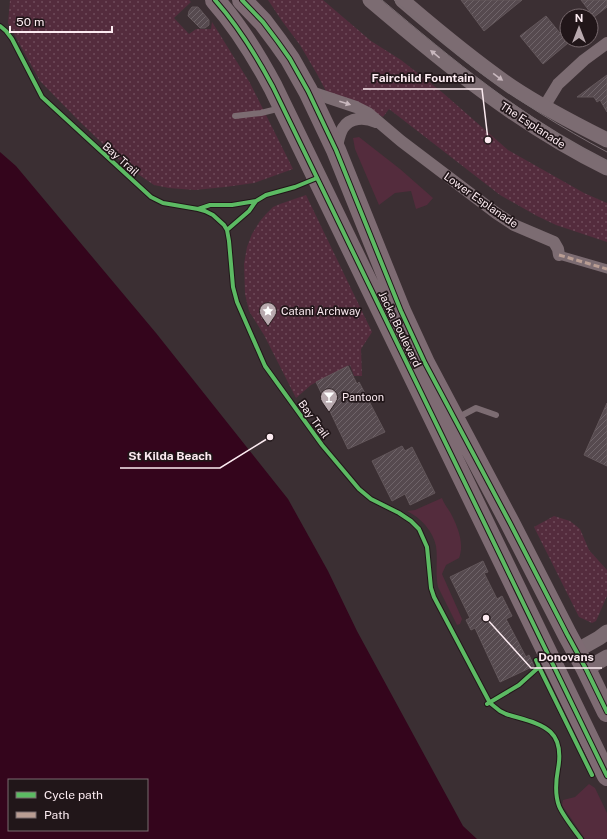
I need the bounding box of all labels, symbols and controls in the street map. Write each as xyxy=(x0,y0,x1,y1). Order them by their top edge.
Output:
scale bar xyxy=(10,8,112,34)
north arrow xyxy=(559,8,599,48)
text: N xyxy=(575,12,583,24)
text: 50 m xyxy=(16,15,44,29)
one-way arrow xyxy=(429,50,440,59)
callout: Fairchild Fountain xyxy=(363,65,482,89)
text: Fairchild Fountain xyxy=(372,71,474,85)
one-way arrow xyxy=(492,73,503,81)
street label: The Esplanade xyxy=(498,100,568,150)
one-way arrow xyxy=(340,101,352,107)
street label: Bay Trail xyxy=(101,140,141,178)
street label: Lower Esplanade xyxy=(442,170,520,230)
street label: Jacka Boulevard xyxy=(377,289,423,369)
place icon: Catani Archway xyxy=(258,301,278,326)
place label: Catani Archway xyxy=(281,305,361,317)
bar icon: Pantoon xyxy=(319,387,339,412)
place label: Pantoon xyxy=(342,391,384,403)
street label: Bay Trail xyxy=(296,398,332,440)
callout: St Kilda Beach xyxy=(120,444,220,468)
text: St Kilda Beach xyxy=(128,449,212,463)
callout: Donovans xyxy=(531,644,602,668)
text: Donovans xyxy=(538,650,594,664)
legend xyxy=(8,779,148,831)
text: Cycle path xyxy=(44,788,103,802)
text: Path xyxy=(44,808,70,822)

